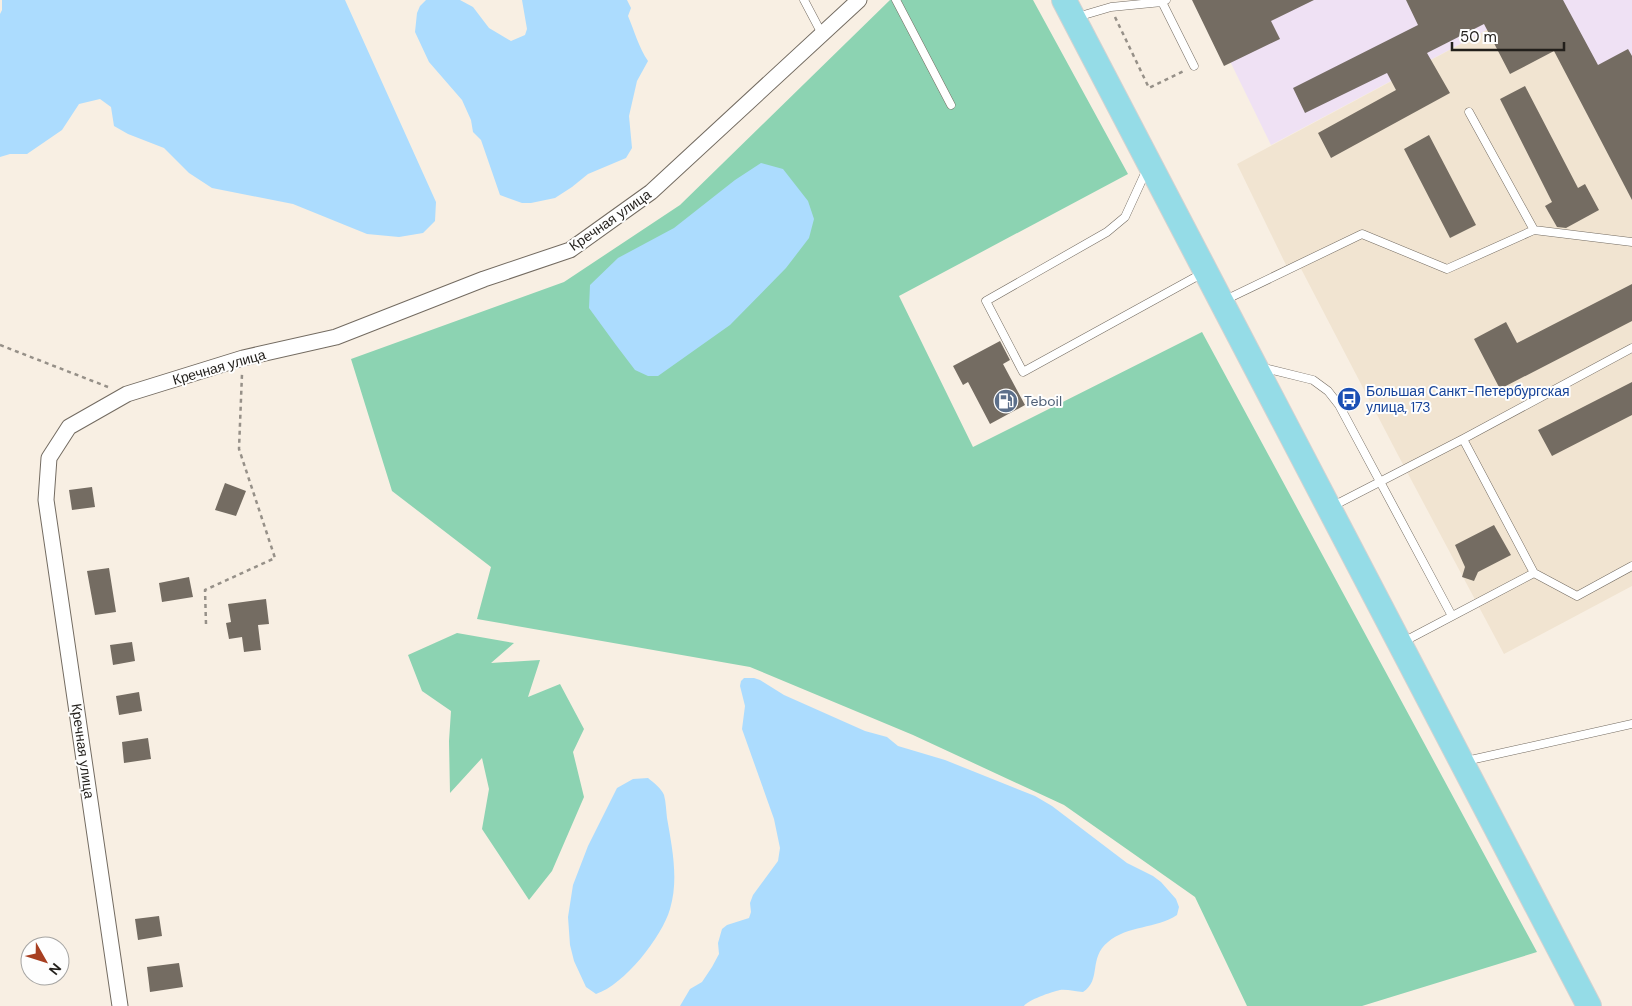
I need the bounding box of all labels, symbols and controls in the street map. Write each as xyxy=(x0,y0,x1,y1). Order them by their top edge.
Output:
scale bar xyxy=(1452,20,1564,52)
text: 50 m xyxy=(1460,27,1497,47)
street label: Кречная улица xyxy=(566,185,655,255)
street label: Кречная улица xyxy=(170,345,268,389)
place label: Большая Санкт-Петербургская улица, 173 xyxy=(1366,382,1570,416)
bus stop icon: Большая Санкт-Петербургская улица, 173 xyxy=(1336,386,1362,412)
fuel station icon: Teboil xyxy=(993,388,1019,414)
place label: Teboil xyxy=(1024,392,1062,410)
street label: Кречная улица xyxy=(67,702,99,800)
north arrow xyxy=(20,936,70,986)
text: N xyxy=(45,960,65,979)

